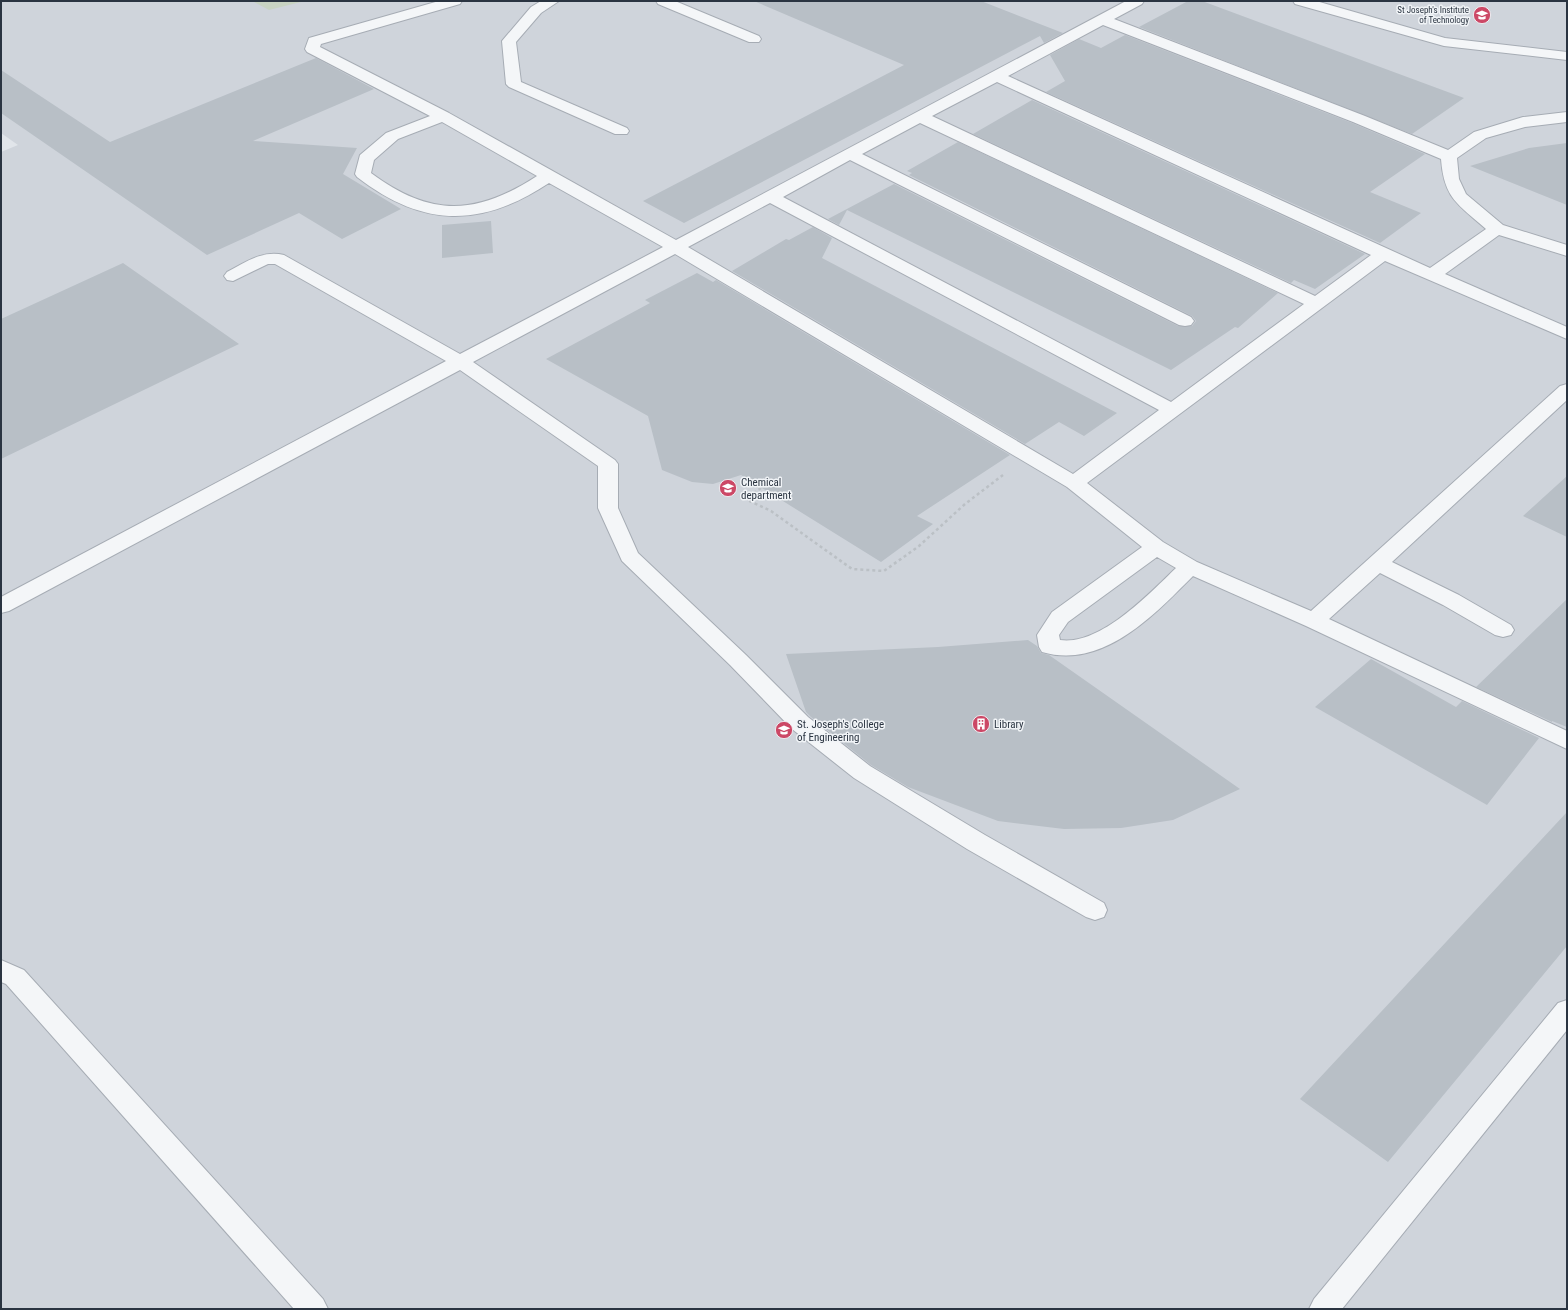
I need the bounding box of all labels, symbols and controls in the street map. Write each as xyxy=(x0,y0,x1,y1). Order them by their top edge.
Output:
place label: St Joseph's Institute of Technology xyxy=(1397,5,1469,25)
school or university icon: St Joseph's Institute of Technology xyxy=(1472,5,1492,25)
place label: Chemical department xyxy=(741,476,791,502)
school or university icon: Chemical department xyxy=(718,478,738,498)
building icon: Library xyxy=(971,714,991,734)
place label: St. Joseph's College of Engineering xyxy=(797,718,884,744)
place label: Library xyxy=(994,718,1024,731)
school or university icon: St. Joseph's College of Engineering xyxy=(774,720,794,740)

